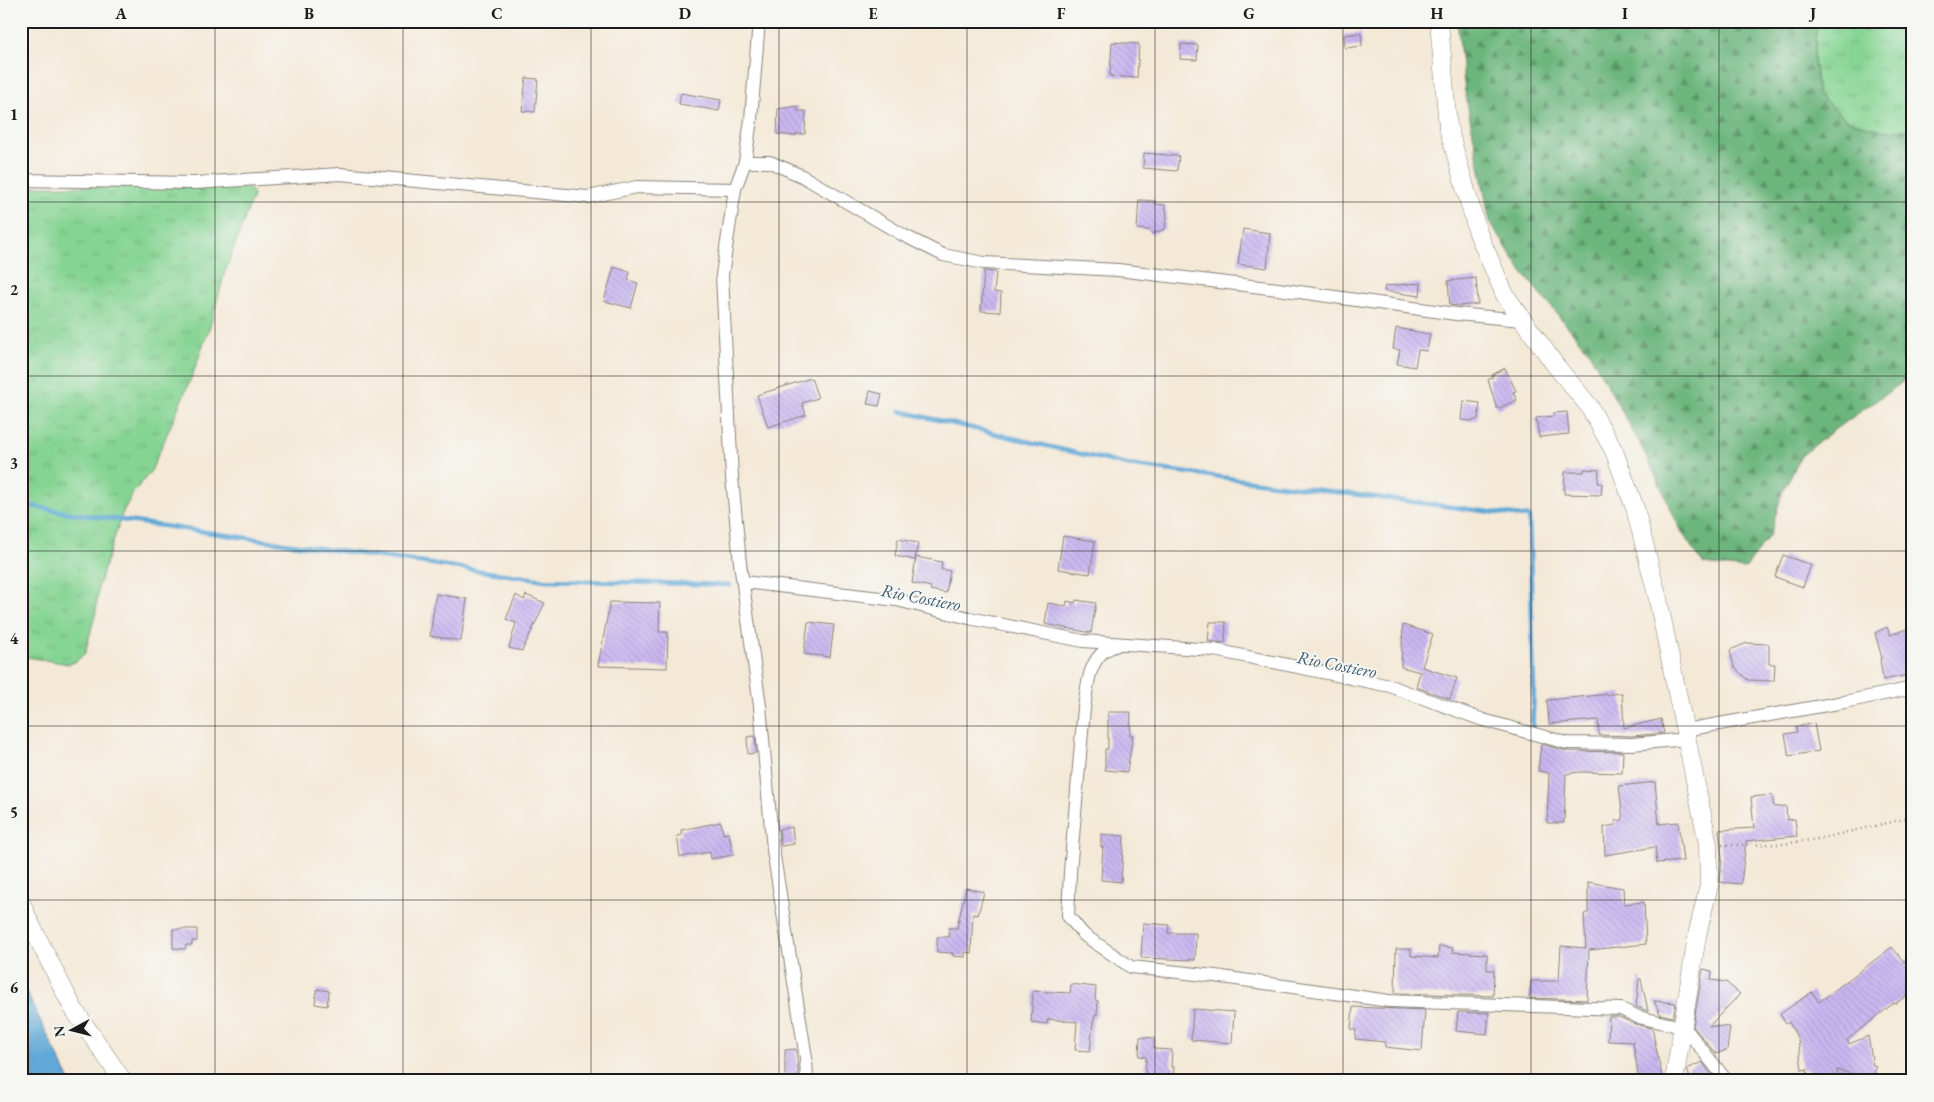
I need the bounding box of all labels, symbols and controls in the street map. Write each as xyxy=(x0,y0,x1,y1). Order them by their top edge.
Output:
text: A xyxy=(114,3,127,24)
text: B xyxy=(304,3,314,24)
text: C xyxy=(491,3,503,24)
text: D xyxy=(679,3,691,24)
text: E xyxy=(868,3,878,24)
text: F xyxy=(1057,3,1066,24)
text: G xyxy=(1243,3,1255,24)
text: H xyxy=(1431,3,1444,24)
text: I xyxy=(1622,3,1628,24)
text: J xyxy=(1808,3,1816,24)
text: 1 xyxy=(10,104,18,125)
text: 2 xyxy=(10,279,19,300)
text: 3 xyxy=(10,453,18,474)
water label: Rio Costiero xyxy=(879,578,963,616)
text: 4 xyxy=(10,628,19,649)
water label: Rio Costiero xyxy=(1295,645,1379,683)
text: 5 xyxy=(10,802,18,823)
text: 6 xyxy=(10,977,19,998)
north arrow xyxy=(48,1004,98,1054)
text: N xyxy=(49,1024,69,1038)

